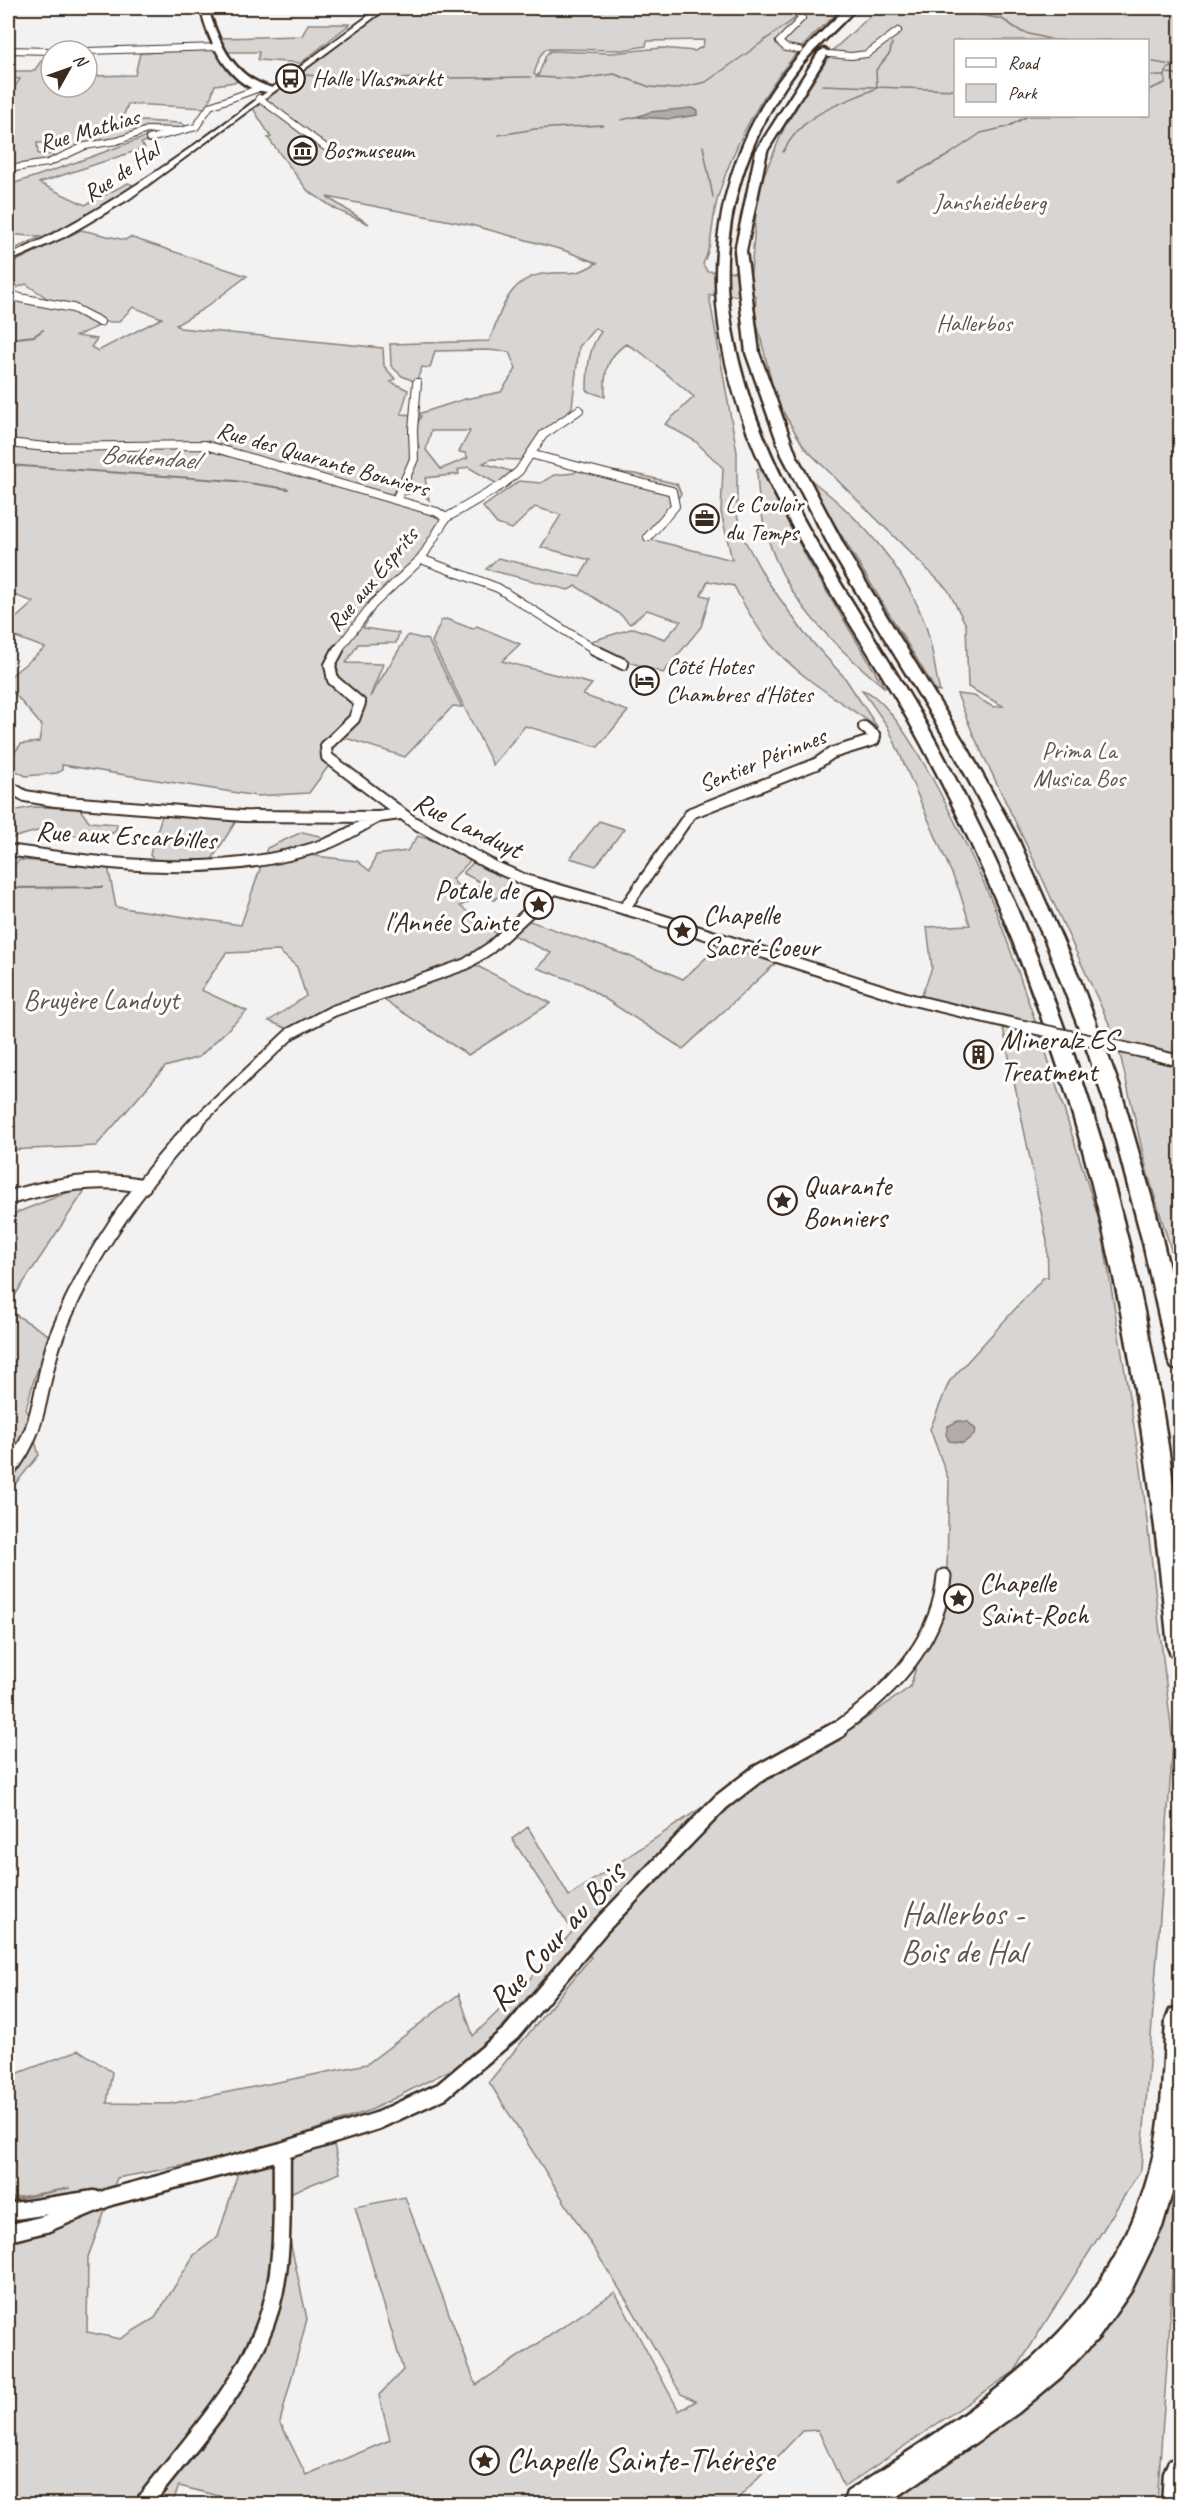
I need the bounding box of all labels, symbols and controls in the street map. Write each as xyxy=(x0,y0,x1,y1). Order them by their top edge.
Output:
north arrow xyxy=(39,39,99,99)
legend xyxy=(954,39,1149,117)
text: N xyxy=(69,50,93,73)
text: Road xyxy=(1008,52,1041,74)
bus stop icon: Halle Vlasmarkt xyxy=(275,62,307,94)
place label: Halle Vlasmarkt xyxy=(312,63,444,93)
text: Park xyxy=(1008,82,1038,104)
street label: Rue Mathias xyxy=(35,101,144,159)
street label: Rue de Hal xyxy=(77,133,168,208)
museum icon: Bosmuseum xyxy=(286,134,318,166)
place label: Bosmuseum xyxy=(323,135,417,165)
park label: Jansheideberg xyxy=(933,187,1048,217)
park label: Hallerbos xyxy=(936,308,1014,338)
street label: Rue des Quarante Bonniers xyxy=(214,414,434,504)
water label: Boukendael xyxy=(100,437,207,477)
place label: Le Couloir du Temps xyxy=(725,489,806,547)
office icon: Le Couloir du Temps xyxy=(688,502,720,534)
street label: Rue aux Esprits xyxy=(320,519,425,637)
place label: Côté Hotes Chambres d'Hôtes xyxy=(666,651,814,709)
hotel icon: Côté Hotes Chambres d'Hôtes xyxy=(629,664,661,696)
street label: Sentier Périnnes xyxy=(694,720,832,799)
park label: Prima La Musica Bos xyxy=(1033,735,1127,793)
street label: Rue Landuyt xyxy=(408,784,531,867)
street label: Rue aux Escarbilles xyxy=(35,813,220,857)
place label: Potale de l'Année Sainte xyxy=(385,872,520,939)
place icon: Potale de l'Année Sainte xyxy=(523,889,555,921)
place label: Chapelle Sacré-Coeur xyxy=(703,897,822,964)
place icon: Chapelle Sacré-Coeur xyxy=(666,914,698,946)
park label: Bruyère Landuyt xyxy=(23,982,181,1017)
place label: Mineralz ES Treatment xyxy=(1000,1022,1122,1089)
building icon: Mineralz ES Treatment xyxy=(963,1039,995,1071)
place label: Quarante Bonniers xyxy=(803,1168,893,1235)
place icon: Quarante Bonniers xyxy=(766,1185,798,1217)
place label: Chapelle Saint-Roch xyxy=(979,1565,1089,1632)
place icon: Chapelle Saint-Roch xyxy=(942,1582,974,1614)
street label: Rue Cour au Bois xyxy=(478,1850,636,2020)
park label: Hallerbos - Bois de Hal xyxy=(901,1893,1031,1973)
place label: Chapelle Sainte-Thérèse xyxy=(506,2439,777,2481)
place icon: Chapelle Sainte-Thérèse xyxy=(469,2444,501,2476)

